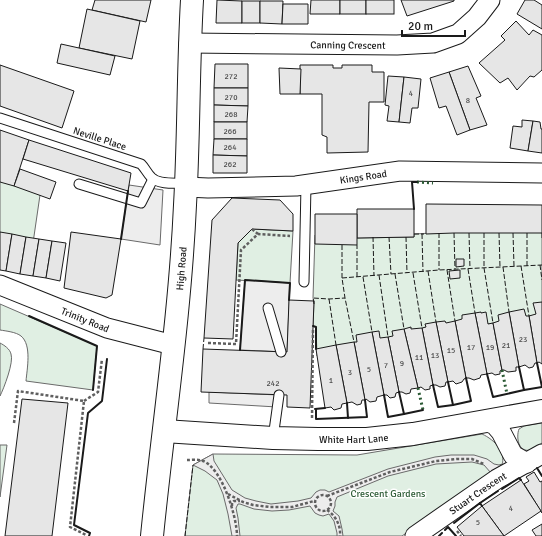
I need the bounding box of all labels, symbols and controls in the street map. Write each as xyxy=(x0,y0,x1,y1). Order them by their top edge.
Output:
scale bar xyxy=(402,12,465,38)
text: 20 m xyxy=(408,19,433,34)
street label: Canning Crescent xyxy=(310,39,386,52)
house number: 272 xyxy=(225,71,237,81)
house number: 4 xyxy=(409,88,414,98)
house number: 270 xyxy=(225,92,237,102)
house number: 8 xyxy=(466,95,470,105)
house number: 268 xyxy=(225,109,237,119)
street label: Neville Place xyxy=(72,125,128,153)
house number: 266 xyxy=(224,126,236,136)
house number: 264 xyxy=(224,142,237,152)
house number: 262 xyxy=(224,159,236,169)
street label: Kings Road xyxy=(339,168,388,187)
street label: High Road xyxy=(174,246,190,291)
street label: Trinity Road xyxy=(59,305,111,335)
house number: 23 xyxy=(519,334,527,344)
house number: 21 xyxy=(502,340,510,350)
house number: 17 xyxy=(467,342,475,352)
house number: 19 xyxy=(486,342,494,352)
house number: 15 xyxy=(447,345,455,355)
house number: 13 xyxy=(431,350,439,360)
house number: 11 xyxy=(415,352,423,362)
house number: 9 xyxy=(400,358,404,368)
house number: 7 xyxy=(384,360,388,370)
house number: 5 xyxy=(367,364,371,374)
house number: 3 xyxy=(348,367,352,377)
house number: 1 xyxy=(329,375,333,385)
house number: 242 xyxy=(267,378,279,388)
street label: White Hart Lane xyxy=(319,432,389,446)
street label: Stuart Crescent xyxy=(447,470,509,517)
park label: Crescent Gardens xyxy=(351,488,426,500)
house number: 4 xyxy=(509,503,514,513)
house number: 5 xyxy=(476,517,480,527)

